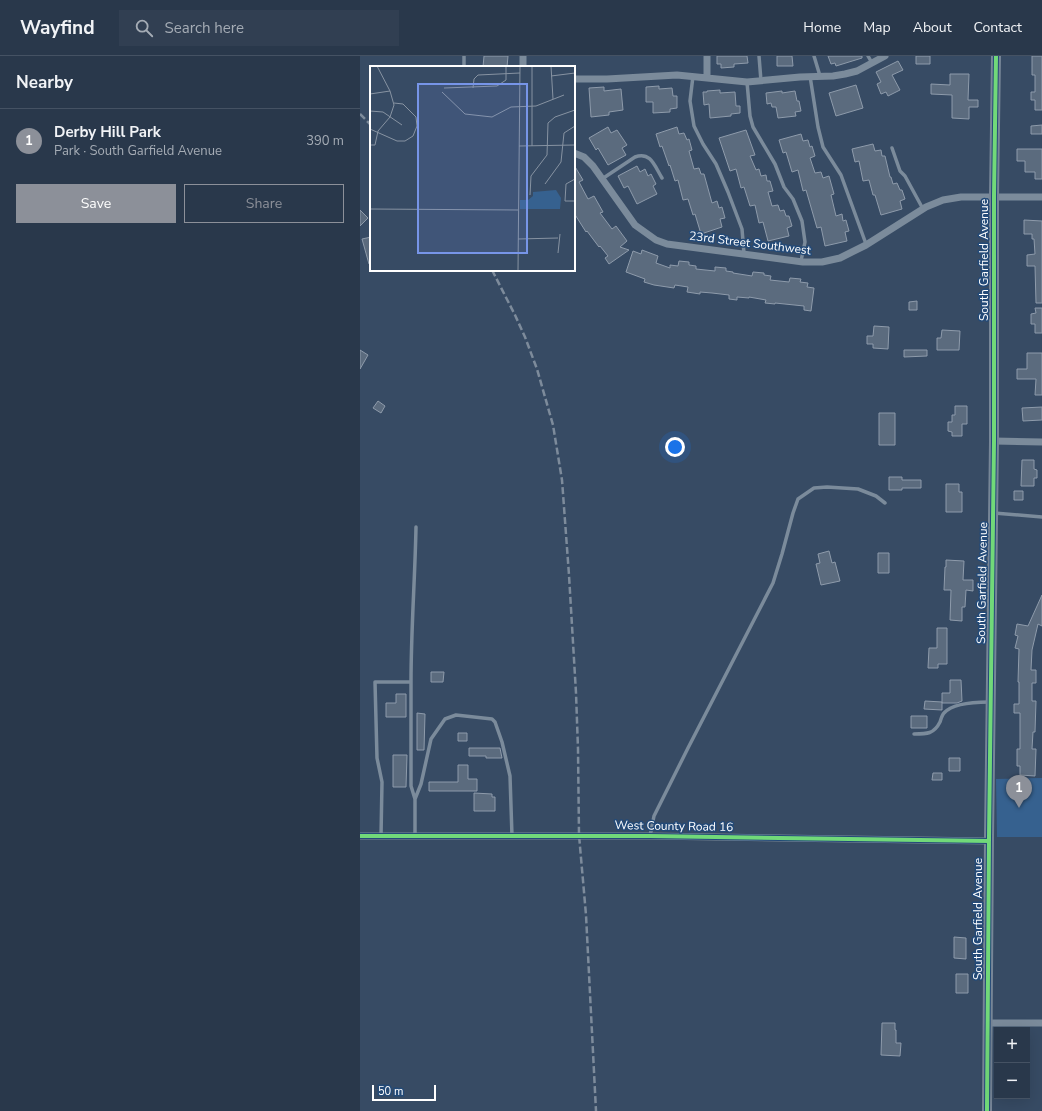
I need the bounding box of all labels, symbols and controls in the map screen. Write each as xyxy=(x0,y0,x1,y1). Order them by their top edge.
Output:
search box xyxy=(119,10,399,46)
text: Wayfind xyxy=(20,15,95,41)
icon: search xyxy=(133,17,155,39)
text: Search here xyxy=(165,18,244,38)
text: Home xyxy=(803,18,841,37)
text: Map xyxy=(863,18,891,37)
text: About xyxy=(913,18,952,37)
text: Contact xyxy=(974,18,1022,37)
inset map xyxy=(370,66,575,271)
text: Nearby xyxy=(16,71,73,94)
text: Derby Hill Park xyxy=(54,122,161,142)
text: 1 xyxy=(25,132,33,150)
text: 390 m xyxy=(306,132,344,150)
text: Park · South Garfield Avenue xyxy=(54,142,222,160)
button: Save xyxy=(16,184,176,223)
button: Share xyxy=(184,184,344,223)
street label: South Garfield Avenue xyxy=(976,199,992,321)
street label: 23rd Street Southwest xyxy=(688,228,813,259)
your location xyxy=(665,437,685,457)
street label: South Garfield Avenue xyxy=(973,522,991,644)
pin: 1 xyxy=(1006,775,1032,808)
street label: West County Road 16 xyxy=(615,817,733,835)
street label: South Garfield Avenue xyxy=(970,858,986,980)
map controls xyxy=(994,1027,1030,1099)
button: + xyxy=(994,1027,1030,1063)
button: − xyxy=(994,1063,1030,1099)
scale bar xyxy=(372,1083,436,1102)
text: 50 m xyxy=(378,1084,403,1099)

